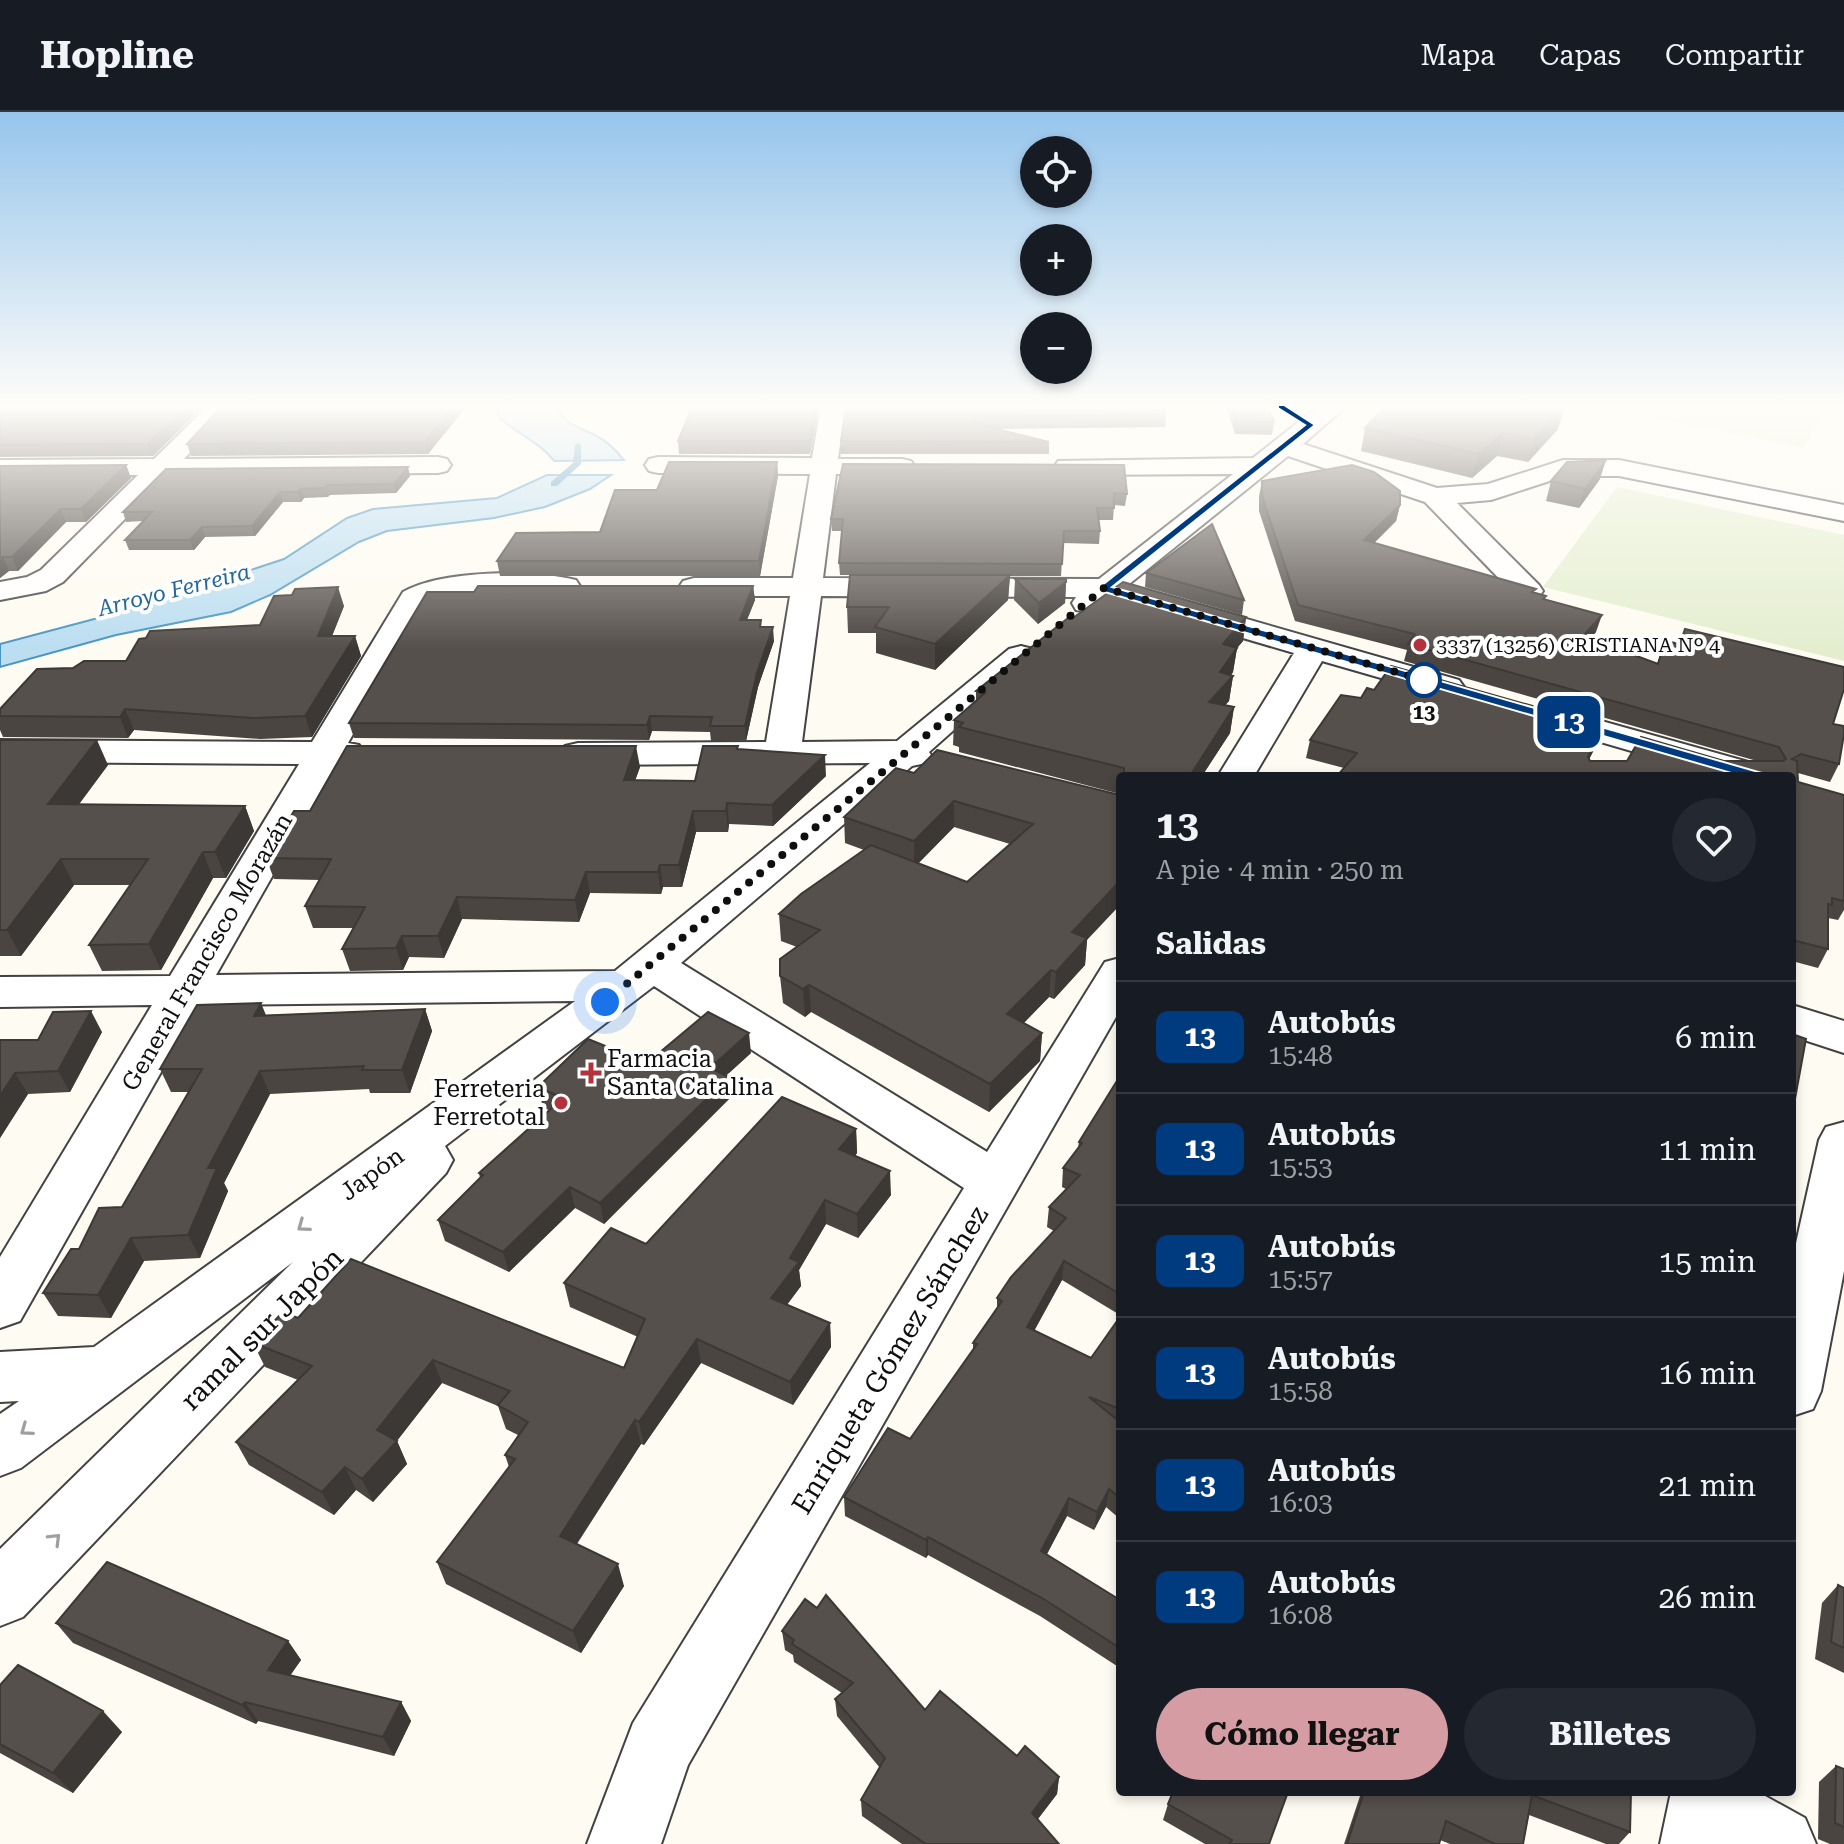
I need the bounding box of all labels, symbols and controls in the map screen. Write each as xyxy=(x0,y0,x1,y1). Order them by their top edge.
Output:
text: Hopline xyxy=(40,33,194,77)
text: Mapa xyxy=(1420,39,1495,72)
text: Capas xyxy=(1539,39,1621,72)
text: Compartir xyxy=(1665,39,1804,72)
map controls xyxy=(1020,136,1092,384)
button: locate xyxy=(1020,136,1092,208)
button: + xyxy=(1020,224,1092,296)
button: − xyxy=(1020,312,1092,384)
water label: Arroyo Ferreira xyxy=(93,559,253,621)
place label: 3337 (13256) CRISTIANA Nº 4 xyxy=(1436,633,1721,657)
marker: 3337 (13256) CRISTIANA Nº 4 xyxy=(1411,636,1429,654)
marker: 13 xyxy=(1407,663,1441,697)
line badge: 13 xyxy=(1533,696,1605,748)
place label: 13 xyxy=(1413,700,1435,724)
text: 13 xyxy=(1553,705,1585,738)
button: heart xyxy=(1672,798,1756,882)
text: 13 xyxy=(1156,803,1199,847)
street label: General Francisco Morazán xyxy=(116,808,298,1096)
text: A pie · 4 min · 250 m xyxy=(1156,855,1404,885)
text: Salidas xyxy=(1156,926,1266,961)
your location xyxy=(585,982,625,1022)
text: Autobús xyxy=(1268,1005,1396,1040)
text: 13 xyxy=(1184,1020,1216,1053)
text: 6 min xyxy=(1675,1020,1756,1055)
text: 15:48 xyxy=(1268,1040,1333,1070)
place label: Farmacia Santa Catalina xyxy=(607,1045,774,1101)
marker: Farmacia Santa Catalina xyxy=(582,1064,600,1082)
place label: Ferreteria Ferretotal xyxy=(433,1075,545,1131)
marker: Ferreteria Ferretotal xyxy=(552,1094,570,1112)
text: Autobús xyxy=(1268,1117,1396,1152)
text: 13 xyxy=(1184,1132,1216,1165)
text: 11 min xyxy=(1659,1132,1756,1167)
street label: Japón xyxy=(335,1142,409,1206)
text: 15:53 xyxy=(1268,1152,1333,1182)
street label: Enriqueta Gómez Sánchez xyxy=(785,1200,995,1520)
one-way arrow xyxy=(297,1216,312,1230)
text: Autobús xyxy=(1268,1229,1396,1264)
street label: ramal sur Japón xyxy=(174,1241,350,1417)
text: 13 xyxy=(1184,1244,1216,1277)
text: 15 min xyxy=(1659,1244,1756,1279)
text: 15:57 xyxy=(1268,1264,1333,1294)
text: Autobús xyxy=(1268,1341,1396,1376)
text: 13 xyxy=(1184,1356,1216,1389)
text: 16 min xyxy=(1659,1356,1756,1391)
text: 15:58 xyxy=(1268,1376,1333,1406)
one-way arrow xyxy=(20,1420,35,1435)
text: Autobús xyxy=(1268,1453,1396,1488)
text: 13 xyxy=(1184,1468,1216,1501)
text: 21 min xyxy=(1659,1468,1756,1503)
text: 16:03 xyxy=(1268,1488,1333,1518)
one-way arrow xyxy=(46,1534,60,1548)
text: Autobús xyxy=(1268,1565,1396,1600)
text: 13 xyxy=(1184,1580,1216,1613)
text: 26 min xyxy=(1659,1580,1756,1615)
text: 16:08 xyxy=(1268,1600,1333,1630)
button: Cómo llegar xyxy=(1156,1688,1448,1780)
button: Billetes xyxy=(1464,1688,1756,1780)

